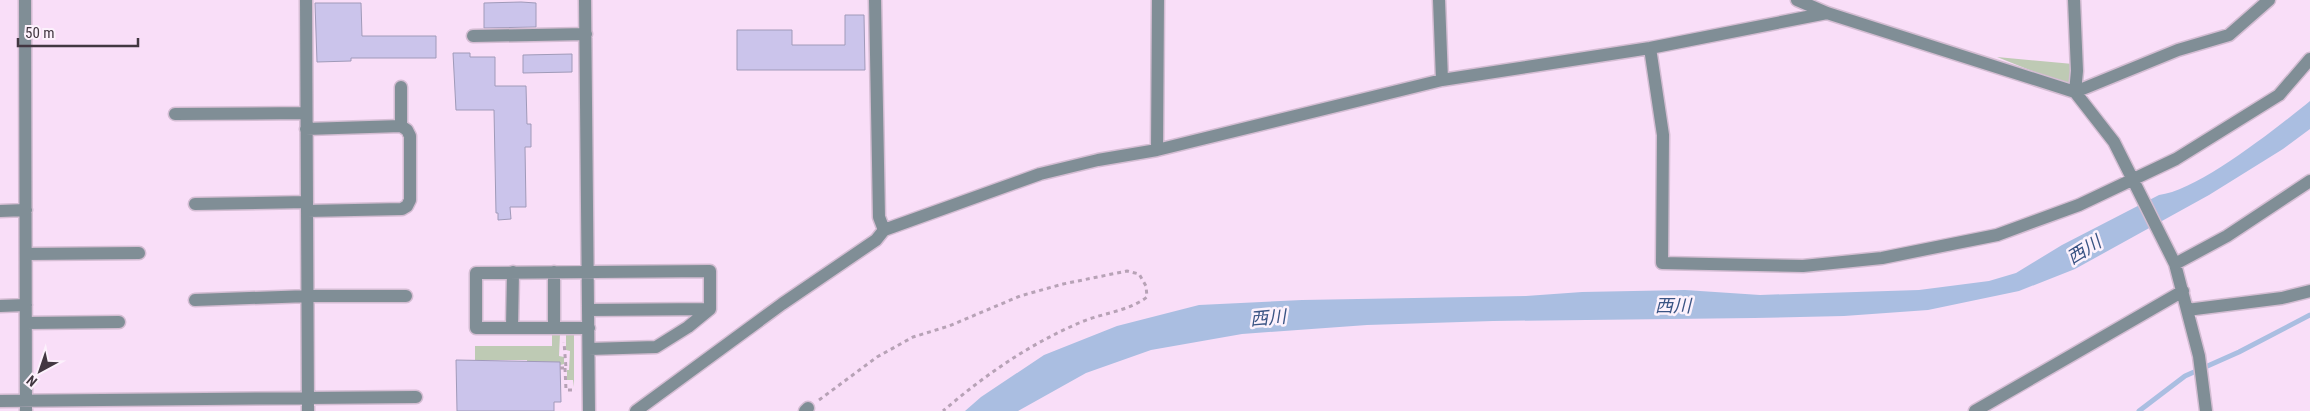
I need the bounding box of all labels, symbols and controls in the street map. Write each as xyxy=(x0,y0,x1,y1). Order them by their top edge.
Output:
scale bar xyxy=(18,15,138,47)
text: 50 m xyxy=(25,24,55,42)
water label: 西川 xyxy=(2063,230,2106,268)
water label: 西川 xyxy=(1655,295,1693,316)
water label: 西川 xyxy=(1249,305,1289,330)
north arrow xyxy=(15,346,65,396)
text: N xyxy=(23,372,40,390)

